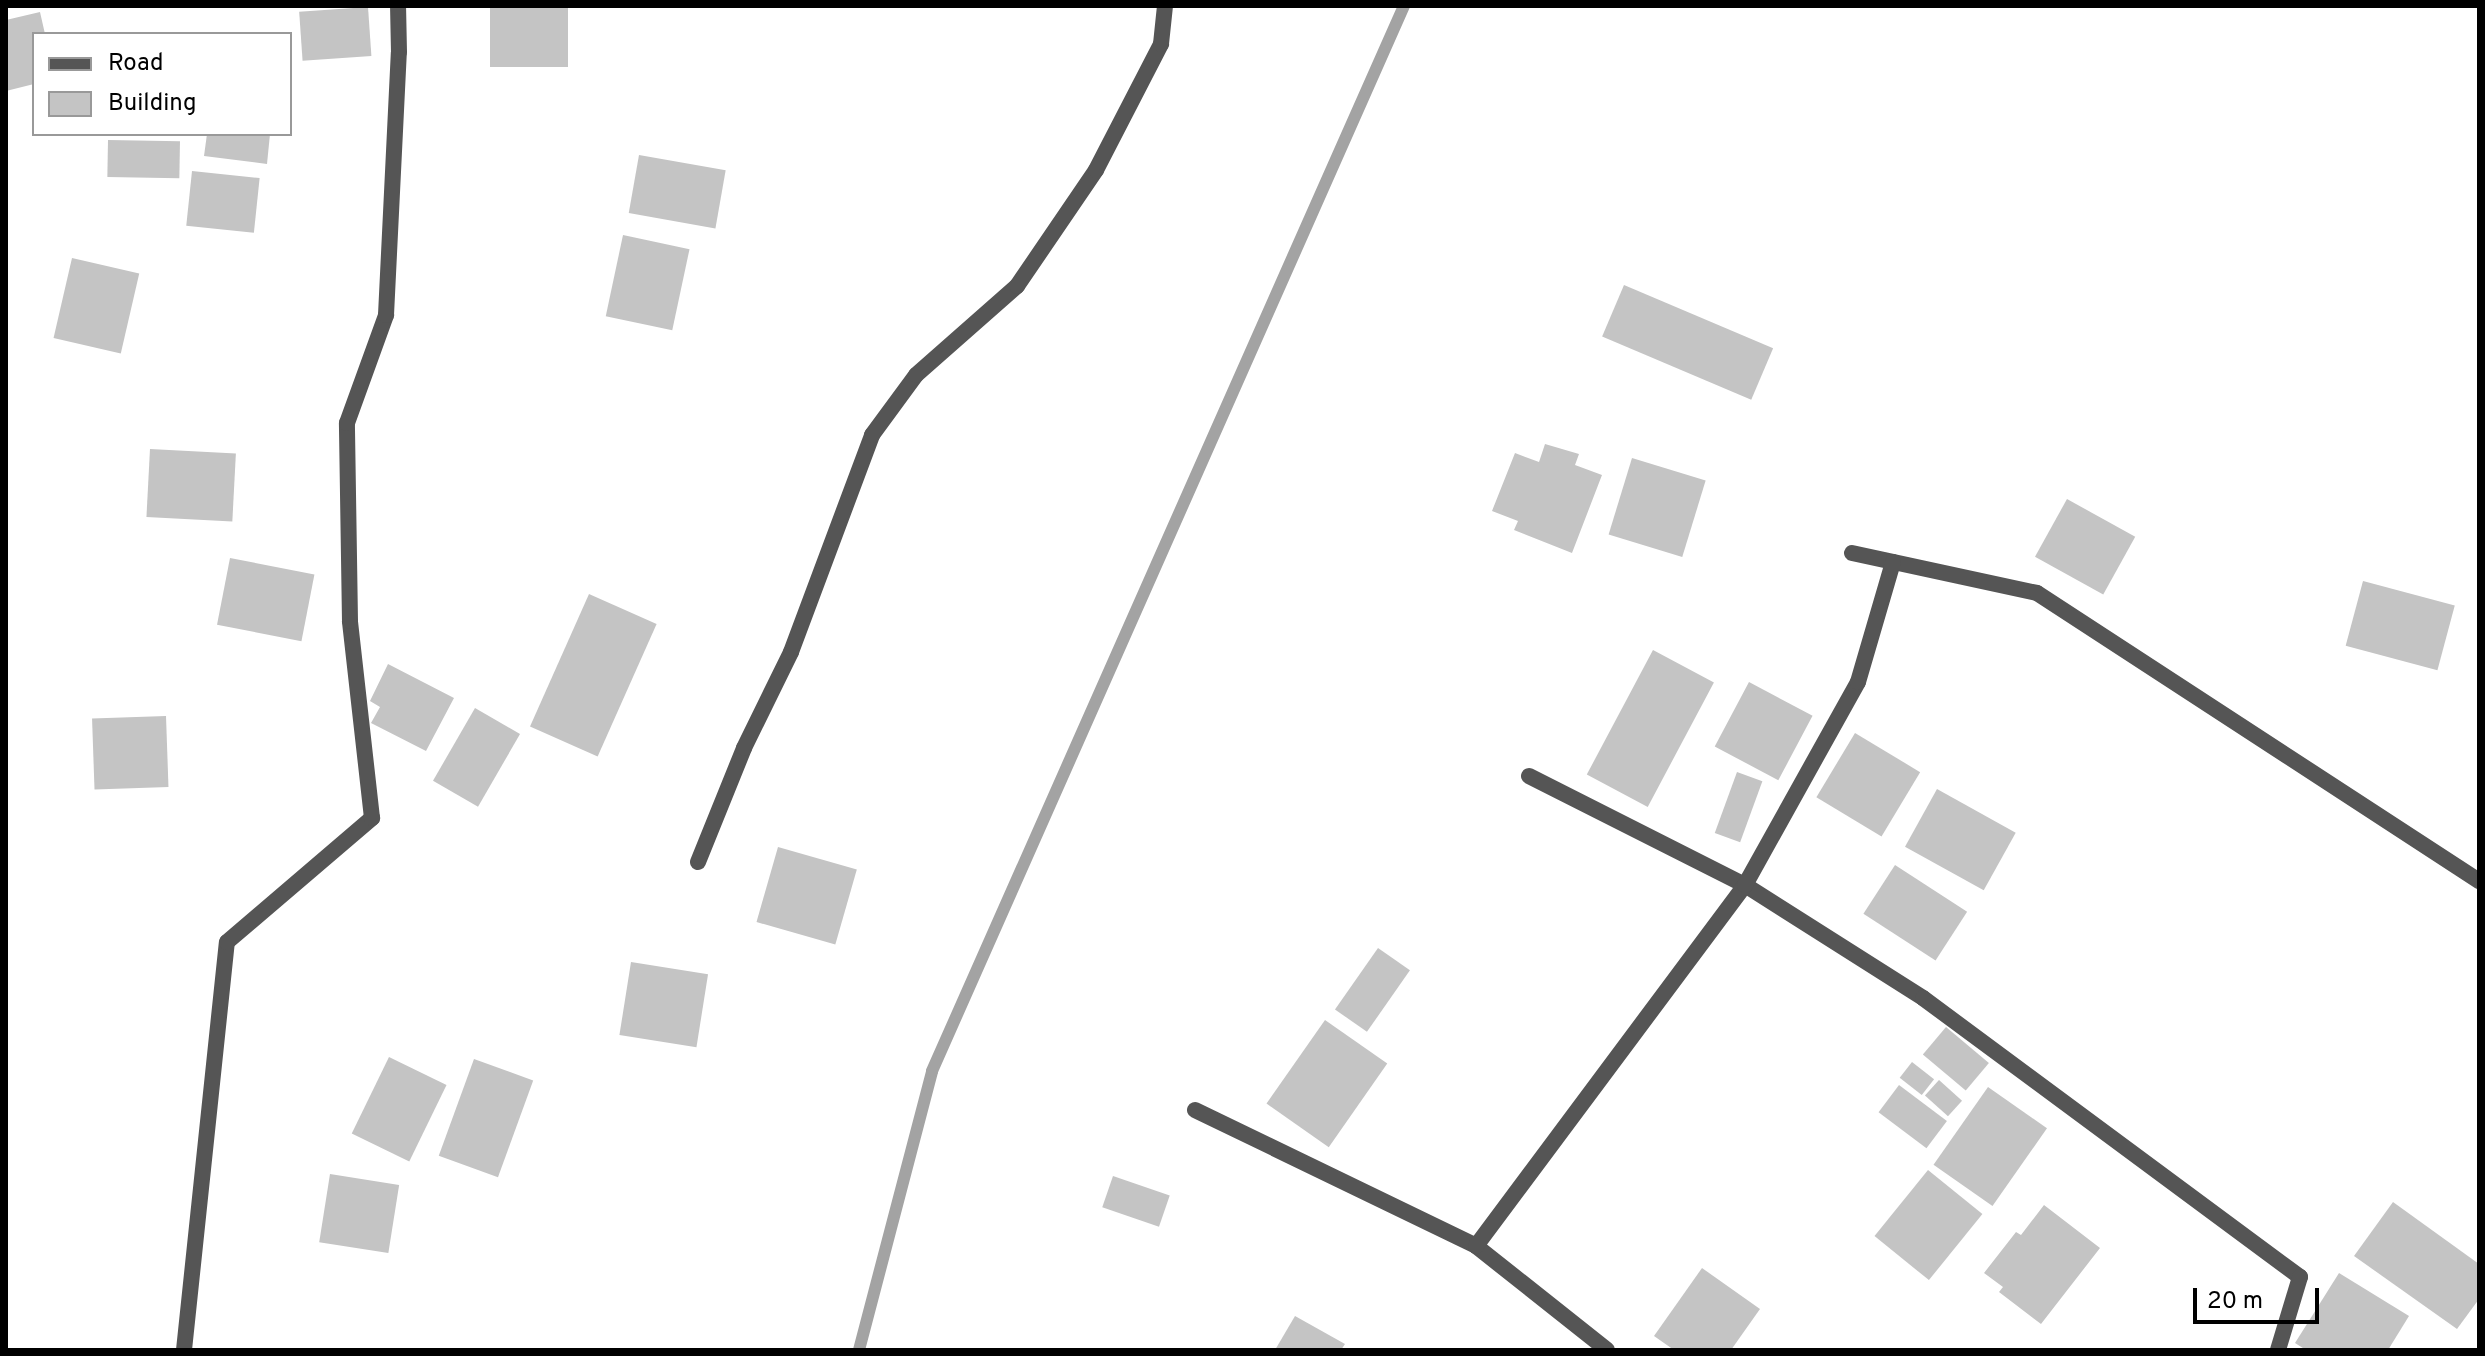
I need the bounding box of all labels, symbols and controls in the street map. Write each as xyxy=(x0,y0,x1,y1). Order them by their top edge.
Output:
legend xyxy=(32,32,292,136)
text: Road xyxy=(108,49,164,79)
text: Building xyxy=(108,89,197,119)
scale bar xyxy=(2197,1272,2323,1322)
text: 20 m xyxy=(2207,1287,2263,1317)

